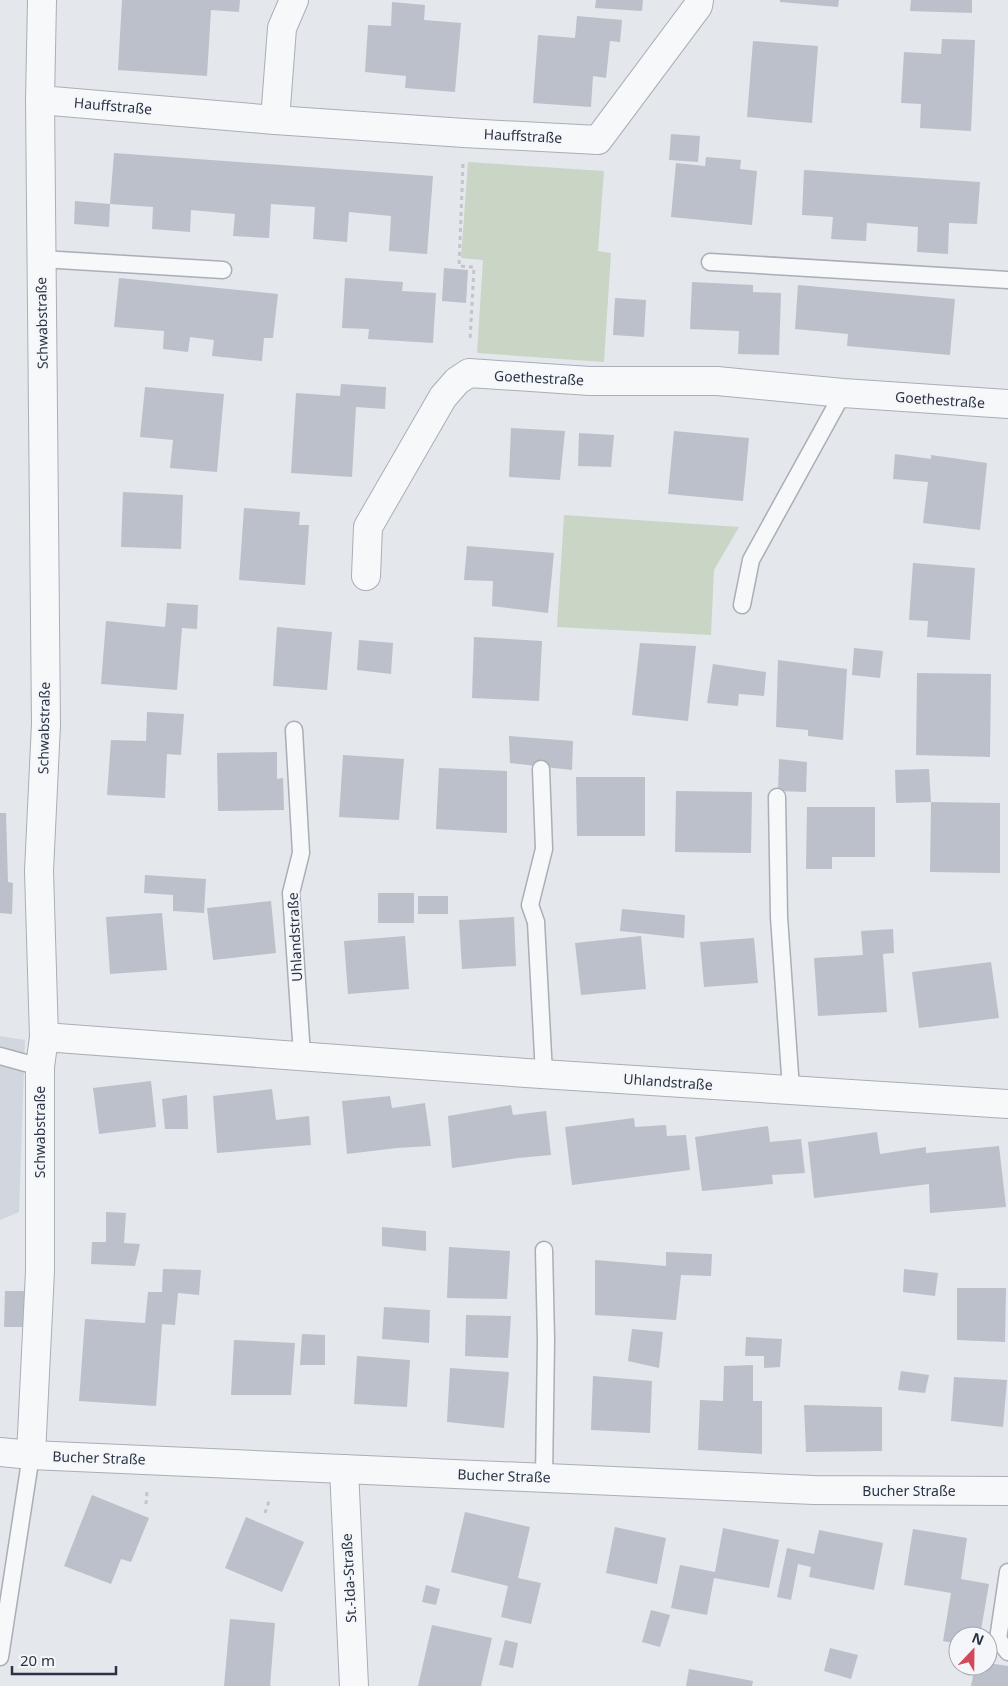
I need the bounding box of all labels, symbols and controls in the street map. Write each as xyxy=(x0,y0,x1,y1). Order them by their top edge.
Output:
street label: Hauffstraße xyxy=(73,93,153,118)
street label: Hauffstraße xyxy=(483,124,563,147)
street label: Schwabstraße xyxy=(31,277,52,369)
street label: Goethestraße xyxy=(494,366,585,389)
street label: Goethestraße xyxy=(894,387,986,412)
street label: Schwabstraße xyxy=(33,682,54,774)
street label: Uhlandstraße xyxy=(283,892,306,982)
street label: Uhlandstraße xyxy=(623,1069,713,1094)
street label: Schwabstraße xyxy=(30,1086,49,1178)
street label: Bucher Straße xyxy=(52,1446,146,1469)
street label: Bucher Straße xyxy=(457,1464,551,1487)
street label: Bucher Straße xyxy=(862,1481,956,1500)
street label: St.-Ida-Straße xyxy=(337,1533,360,1623)
north arrow xyxy=(948,1626,998,1676)
text: N xyxy=(969,1628,987,1649)
scale bar xyxy=(12,1644,116,1676)
text: 20 m xyxy=(20,1650,55,1670)

